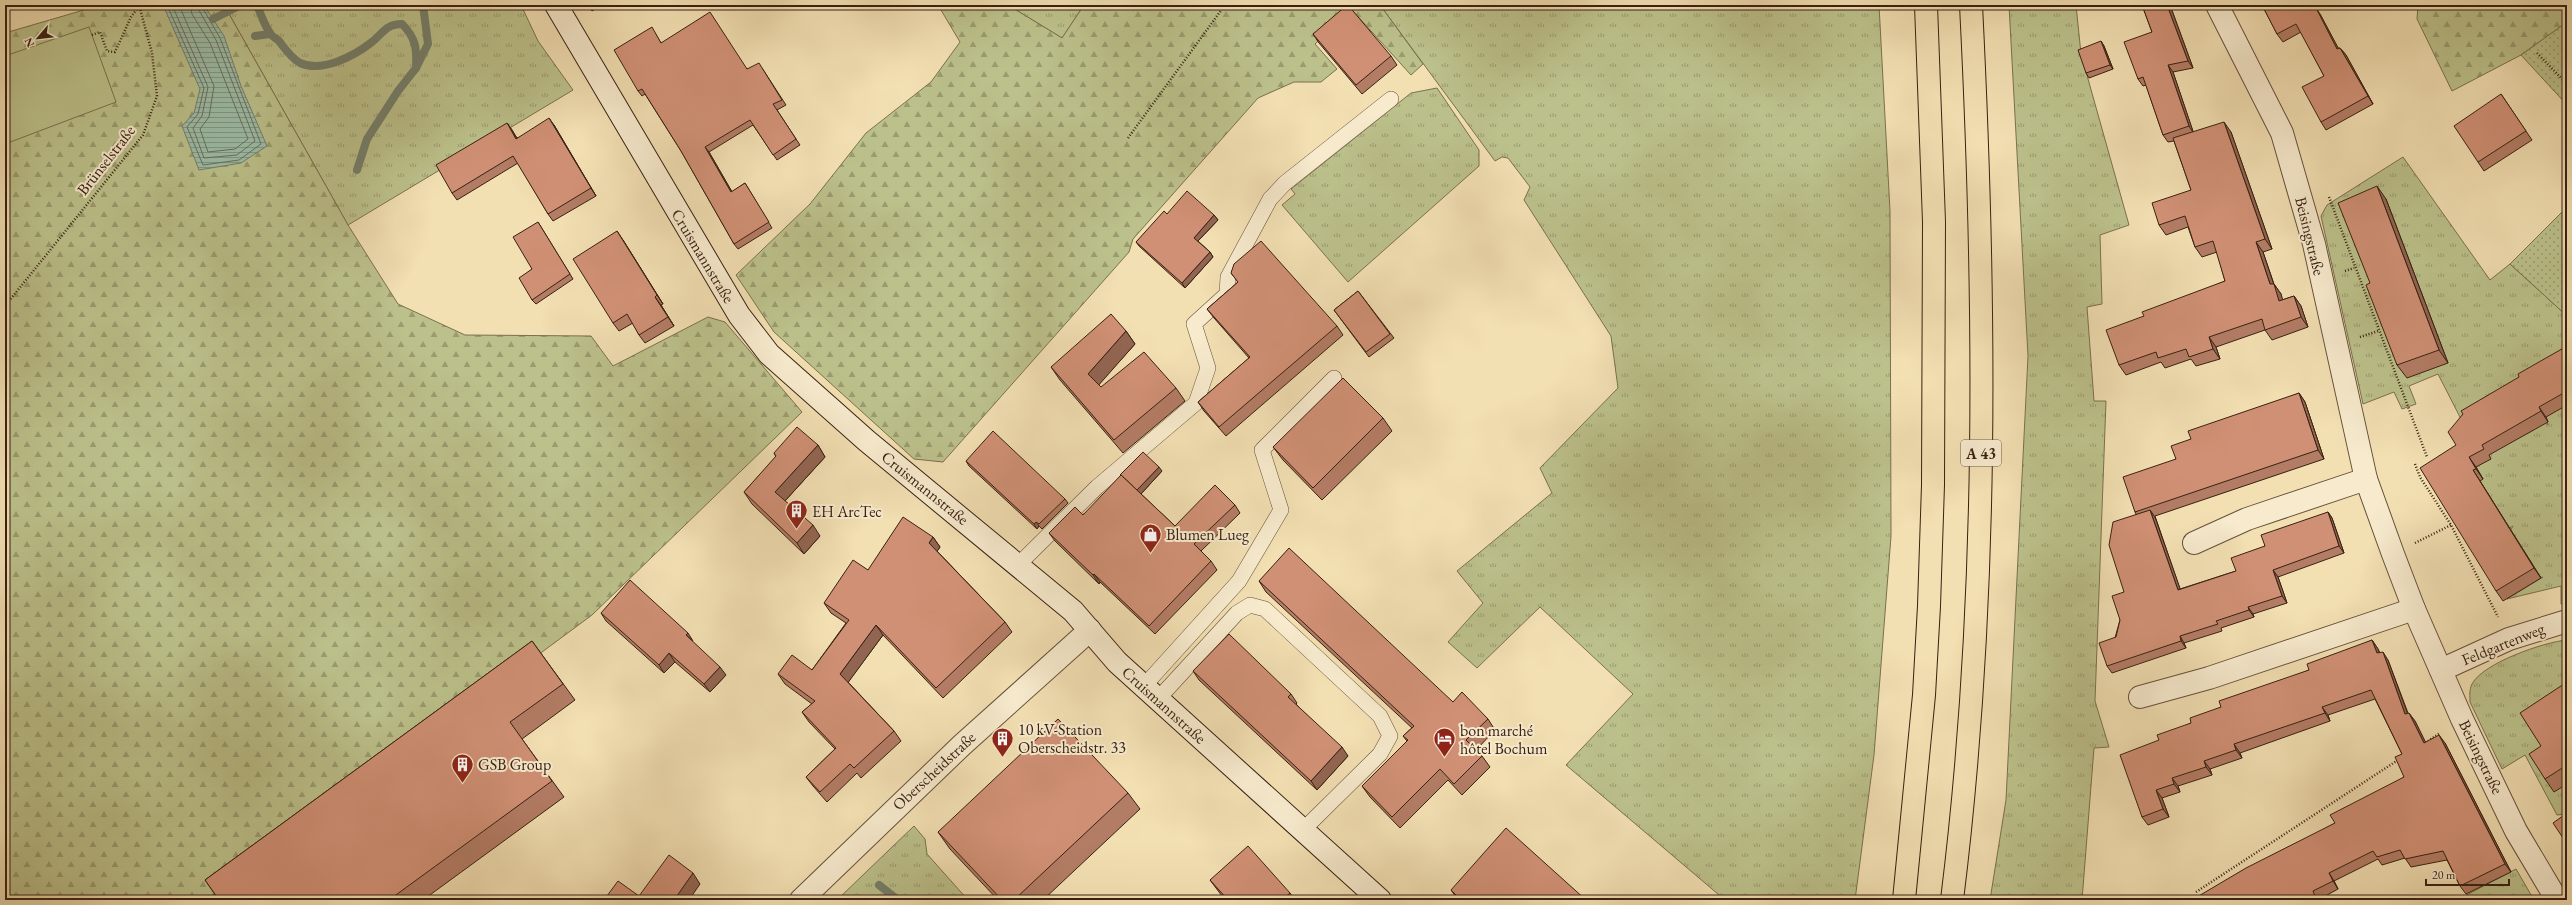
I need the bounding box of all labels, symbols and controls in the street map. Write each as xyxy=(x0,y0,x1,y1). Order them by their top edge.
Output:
north arrow xyxy=(18,18,58,58)
text: N xyxy=(21,35,37,50)
street label: Brünselstraße xyxy=(72,121,140,199)
street label: Beisingstraße xyxy=(2290,195,2330,277)
street label: Cruismannstraße xyxy=(667,205,739,307)
road number: A 43 xyxy=(1961,440,2001,466)
street label: Cruismannstraße xyxy=(877,446,973,530)
building icon: EH ArcTec xyxy=(784,498,810,531)
place label: EH ArcTec xyxy=(812,501,882,522)
shop icon: Blumen Lueg xyxy=(1138,521,1164,554)
place label: Blumen Lueg xyxy=(1166,524,1250,545)
street label: Feldgartenweg xyxy=(2458,617,2549,670)
street label: Cruismannstraße xyxy=(1118,662,1210,748)
street label: Beisingstraße xyxy=(2454,716,2508,798)
place label: 10 kV-Station Oberscheidstr. 33 xyxy=(1018,719,1126,758)
place label: bon marché hôtel Bochum xyxy=(1460,720,1548,759)
building icon: 10 kV-Station Oberscheidstr. 33 xyxy=(989,725,1015,758)
hotel icon: bon marché hôtel Bochum xyxy=(1432,726,1458,759)
street label: Oberscheidstraße xyxy=(888,727,980,815)
building icon: GSB Group xyxy=(449,751,475,784)
place label: GSB Group xyxy=(478,754,551,775)
scale bar xyxy=(2426,861,2509,887)
text: 20 m xyxy=(2432,867,2456,883)

